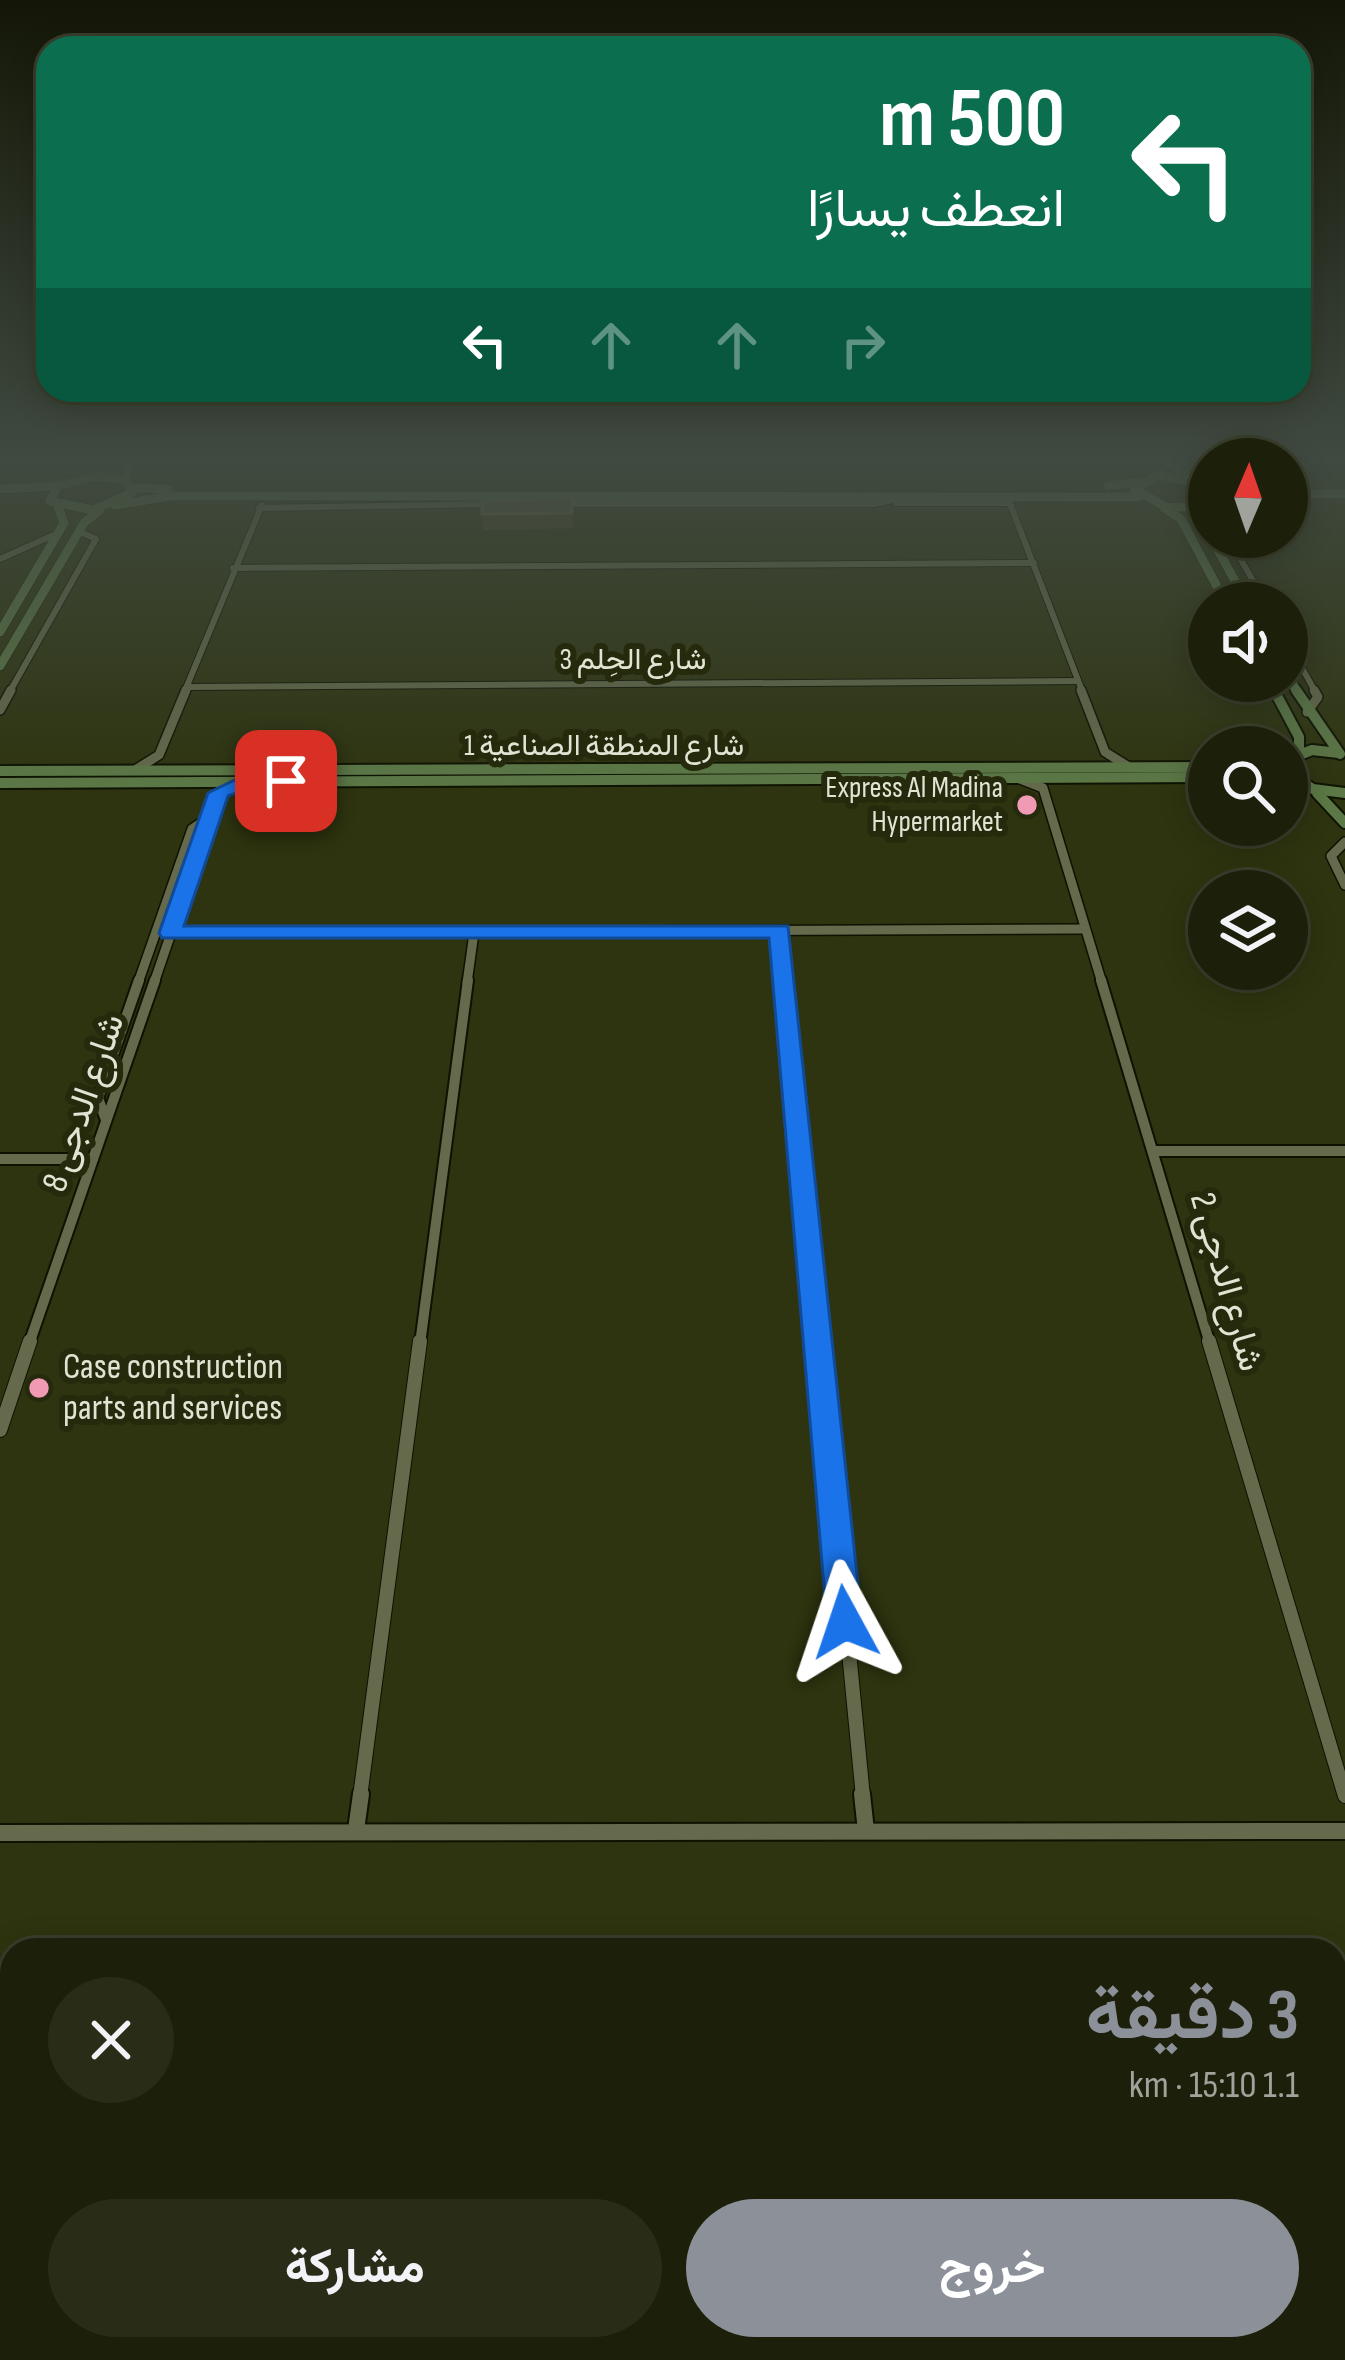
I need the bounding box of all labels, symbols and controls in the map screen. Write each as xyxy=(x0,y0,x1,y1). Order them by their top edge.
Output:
text: 500 m xyxy=(879,69,1065,170)
icon: left xyxy=(1107,84,1263,240)
text: انعطف يسارًا xyxy=(807,177,1065,242)
icon: left xyxy=(452,312,518,378)
icon: ahead xyxy=(578,312,644,378)
icon: ahead xyxy=(704,312,770,378)
icon: right xyxy=(830,312,896,378)
north arrow xyxy=(1188,438,1308,558)
map controls xyxy=(1188,438,1308,990)
button: sound xyxy=(1188,582,1308,702)
street label: شارع الحِلم 3 xyxy=(559,642,707,679)
button: search xyxy=(1188,726,1308,846)
street label: شارع المنطقة الصناعية 1 xyxy=(464,728,744,765)
pin xyxy=(235,730,337,832)
icon: arrive xyxy=(253,748,319,814)
place label: Express Al Madina Hypermarket xyxy=(825,770,1003,840)
marker: Express Al Madina Hypermarket xyxy=(1014,792,1040,818)
button: layers xyxy=(1188,870,1308,990)
street label: شارع الدجى 8 xyxy=(34,1009,135,1198)
street label: شارع الدجى 2 xyxy=(1179,1188,1272,1377)
place label: Case construction parts and services xyxy=(63,1346,283,1430)
marker: Case construction parts and services xyxy=(26,1375,52,1401)
position arrow xyxy=(782,1559,908,1685)
text: 3 دقيقة xyxy=(1086,1973,1299,2060)
button: close xyxy=(48,1977,174,2103)
text: 1.1 km · 15:10 xyxy=(1129,2062,1299,2109)
button: مشاركة xyxy=(48,2199,662,2337)
button: خروج xyxy=(686,2199,1299,2337)

